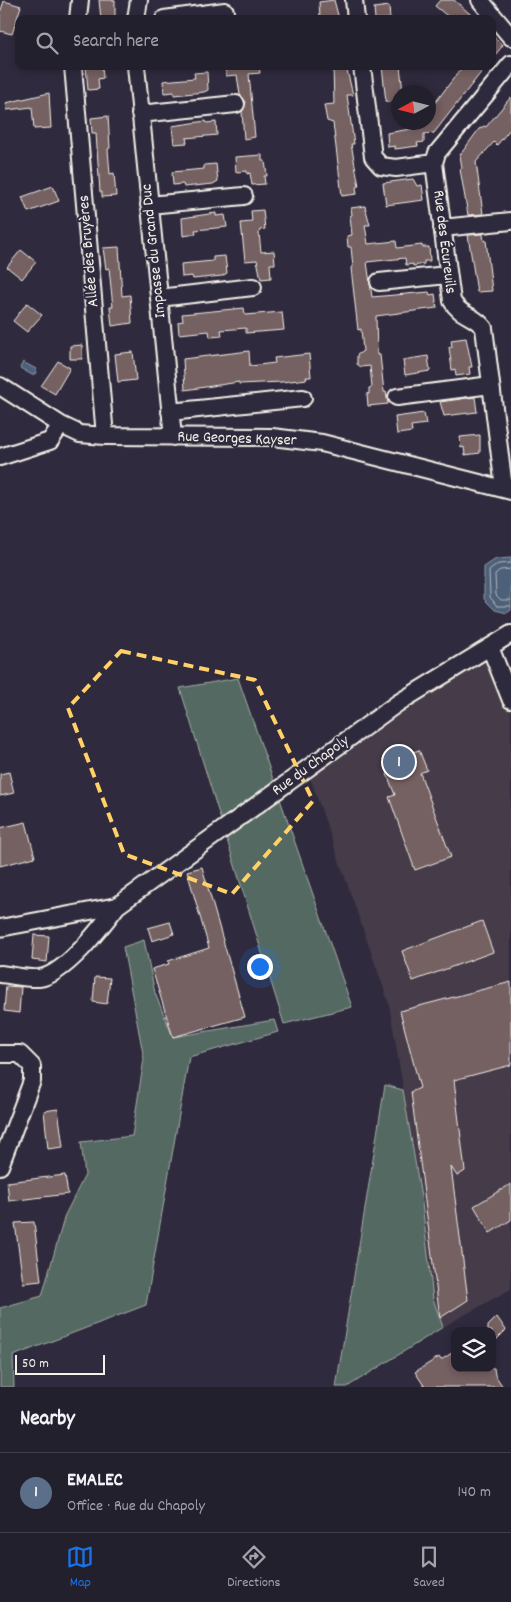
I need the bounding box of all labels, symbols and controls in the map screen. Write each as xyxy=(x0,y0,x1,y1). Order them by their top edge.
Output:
search box xyxy=(15,15,496,70)
icon: search xyxy=(33,29,61,57)
text: Search here xyxy=(73,29,159,56)
north arrow xyxy=(391,85,436,130)
street label: Impasse du Grand Duc xyxy=(136,183,172,319)
street label: Rue des Écureuils xyxy=(426,189,462,295)
street label: Allée des Bruyères xyxy=(73,194,105,308)
street label: Rue Georges Kayser xyxy=(177,425,297,453)
street label: Rue du Chapoly xyxy=(267,730,355,802)
pin: 1 xyxy=(383,743,415,781)
your location xyxy=(247,954,273,980)
map controls xyxy=(451,1327,496,1372)
button: layers xyxy=(451,1327,496,1372)
scale bar xyxy=(15,1352,105,1375)
text: 50 m xyxy=(22,1354,49,1374)
text: Nearby xyxy=(20,1405,75,1435)
text: EMALEC xyxy=(67,1468,123,1495)
text: 1 xyxy=(34,1481,38,1504)
text: 140 m xyxy=(457,1481,491,1504)
text: Office · Rue du Chapoly xyxy=(67,1495,205,1518)
tab: Map xyxy=(66,1543,94,1593)
tab: Directions xyxy=(227,1543,280,1593)
tab: Saved xyxy=(413,1543,445,1593)

